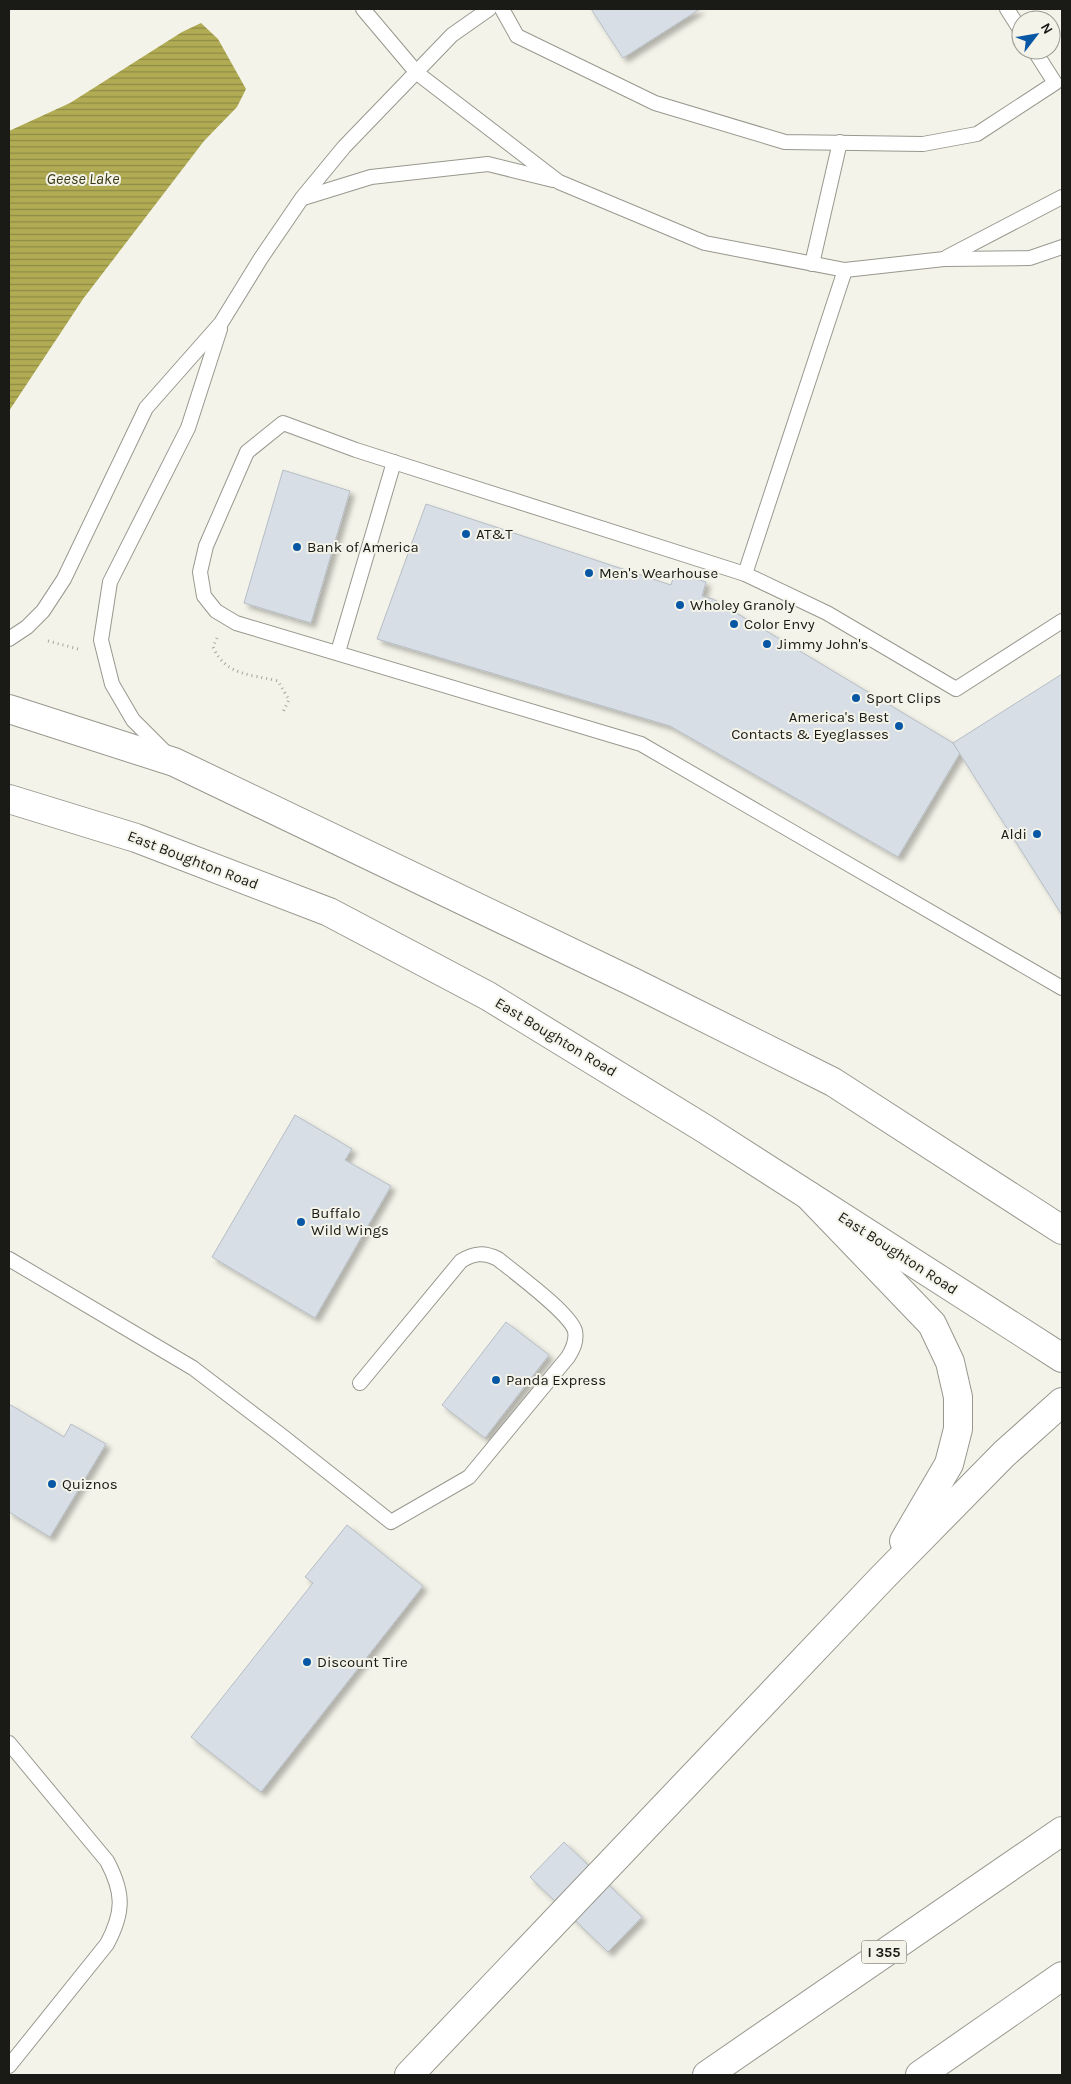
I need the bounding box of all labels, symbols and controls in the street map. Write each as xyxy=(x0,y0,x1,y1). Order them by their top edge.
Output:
north arrow xyxy=(1011,10,1061,60)
text: N xyxy=(1037,20,1057,37)
water label: Geese Lake xyxy=(47,169,120,188)
place label: AT&T xyxy=(476,525,513,543)
marker: AT&T xyxy=(460,528,472,540)
place label: Bank of America xyxy=(307,538,419,556)
marker: Bank of America xyxy=(291,541,303,553)
place label: Men's Wearhouse xyxy=(599,564,718,582)
marker: Men's Wearhouse xyxy=(583,567,595,579)
place label: Wholey Granoly xyxy=(690,596,795,614)
marker: Wholey Granoly xyxy=(674,599,686,611)
place label: Color Envy xyxy=(744,615,815,633)
marker: Color Envy xyxy=(728,618,740,630)
place label: Jimmy John's xyxy=(777,635,868,653)
marker: Jimmy John's xyxy=(761,638,773,650)
place label: Sport Clips xyxy=(866,689,941,707)
marker: Sport Clips xyxy=(850,692,862,704)
place label: America's Best Contacts & Eyeglasses xyxy=(731,708,889,743)
marker: America's Best Contacts & Eyeglasses xyxy=(893,720,905,732)
place label: Aldi xyxy=(1001,825,1027,843)
street label: East Boughton Road xyxy=(125,827,261,893)
marker: Aldi xyxy=(1031,828,1043,840)
street label: East Boughton Road xyxy=(492,994,620,1080)
place label: Buffalo Wild Wings xyxy=(311,1204,389,1239)
street label: East Boughton Road xyxy=(835,1208,961,1298)
marker: Buffalo Wild Wings xyxy=(295,1216,307,1228)
place label: Panda Express xyxy=(506,1371,606,1389)
marker: Panda Express xyxy=(490,1374,502,1386)
place label: Quiznos xyxy=(62,1475,118,1493)
marker: Quiznos xyxy=(46,1478,58,1490)
place label: Discount Tire xyxy=(317,1653,408,1671)
marker: Discount Tire xyxy=(301,1656,313,1668)
road number: I 355 xyxy=(862,1940,906,1964)

